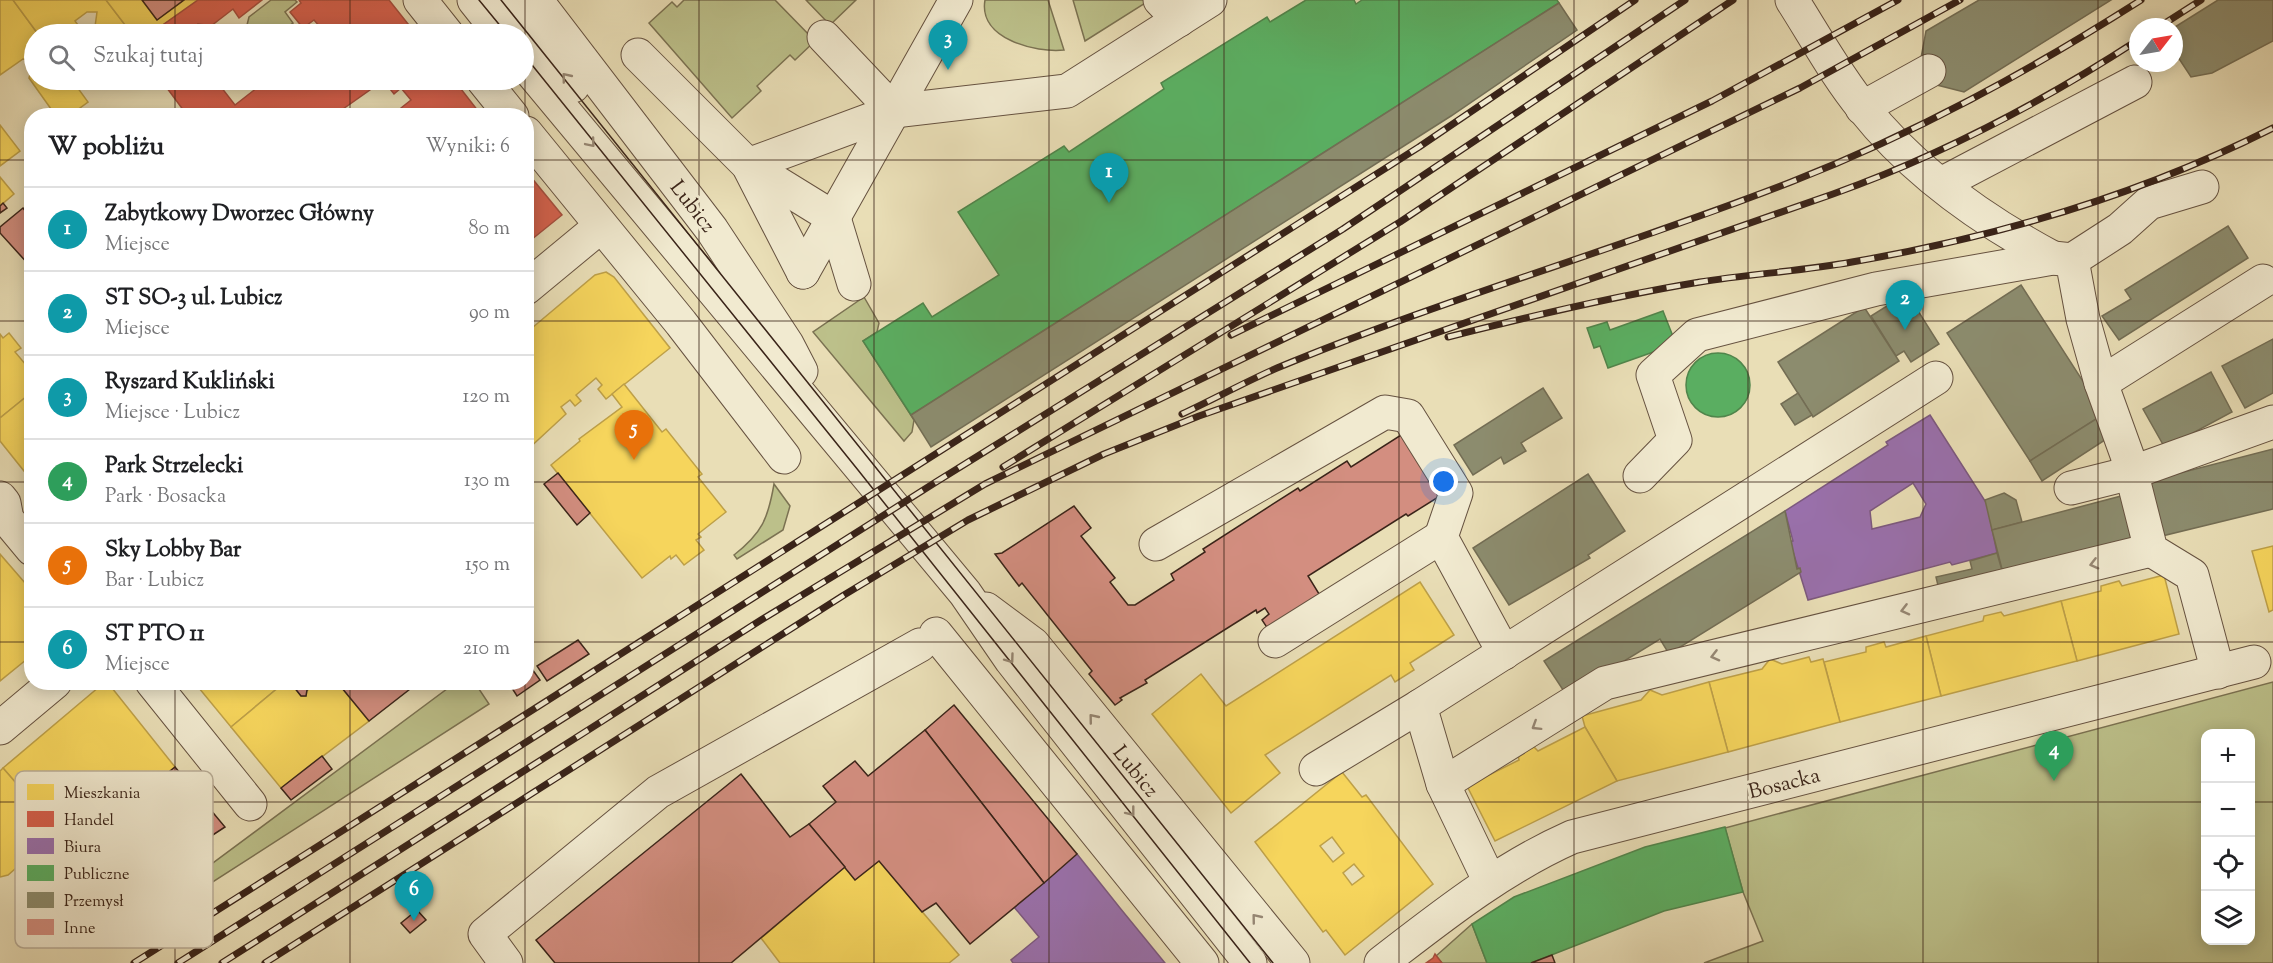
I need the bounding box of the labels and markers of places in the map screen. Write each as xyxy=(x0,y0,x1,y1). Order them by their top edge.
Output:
pin: 3 xyxy=(928,20,968,70)
pin: 1 xyxy=(1090,154,1128,203)
pin: 2 xyxy=(1886,280,1924,330)
pin: 5 xyxy=(614,410,654,460)
pin: 4 xyxy=(2034,732,2074,781)
pin: 6 xyxy=(394,872,434,921)

